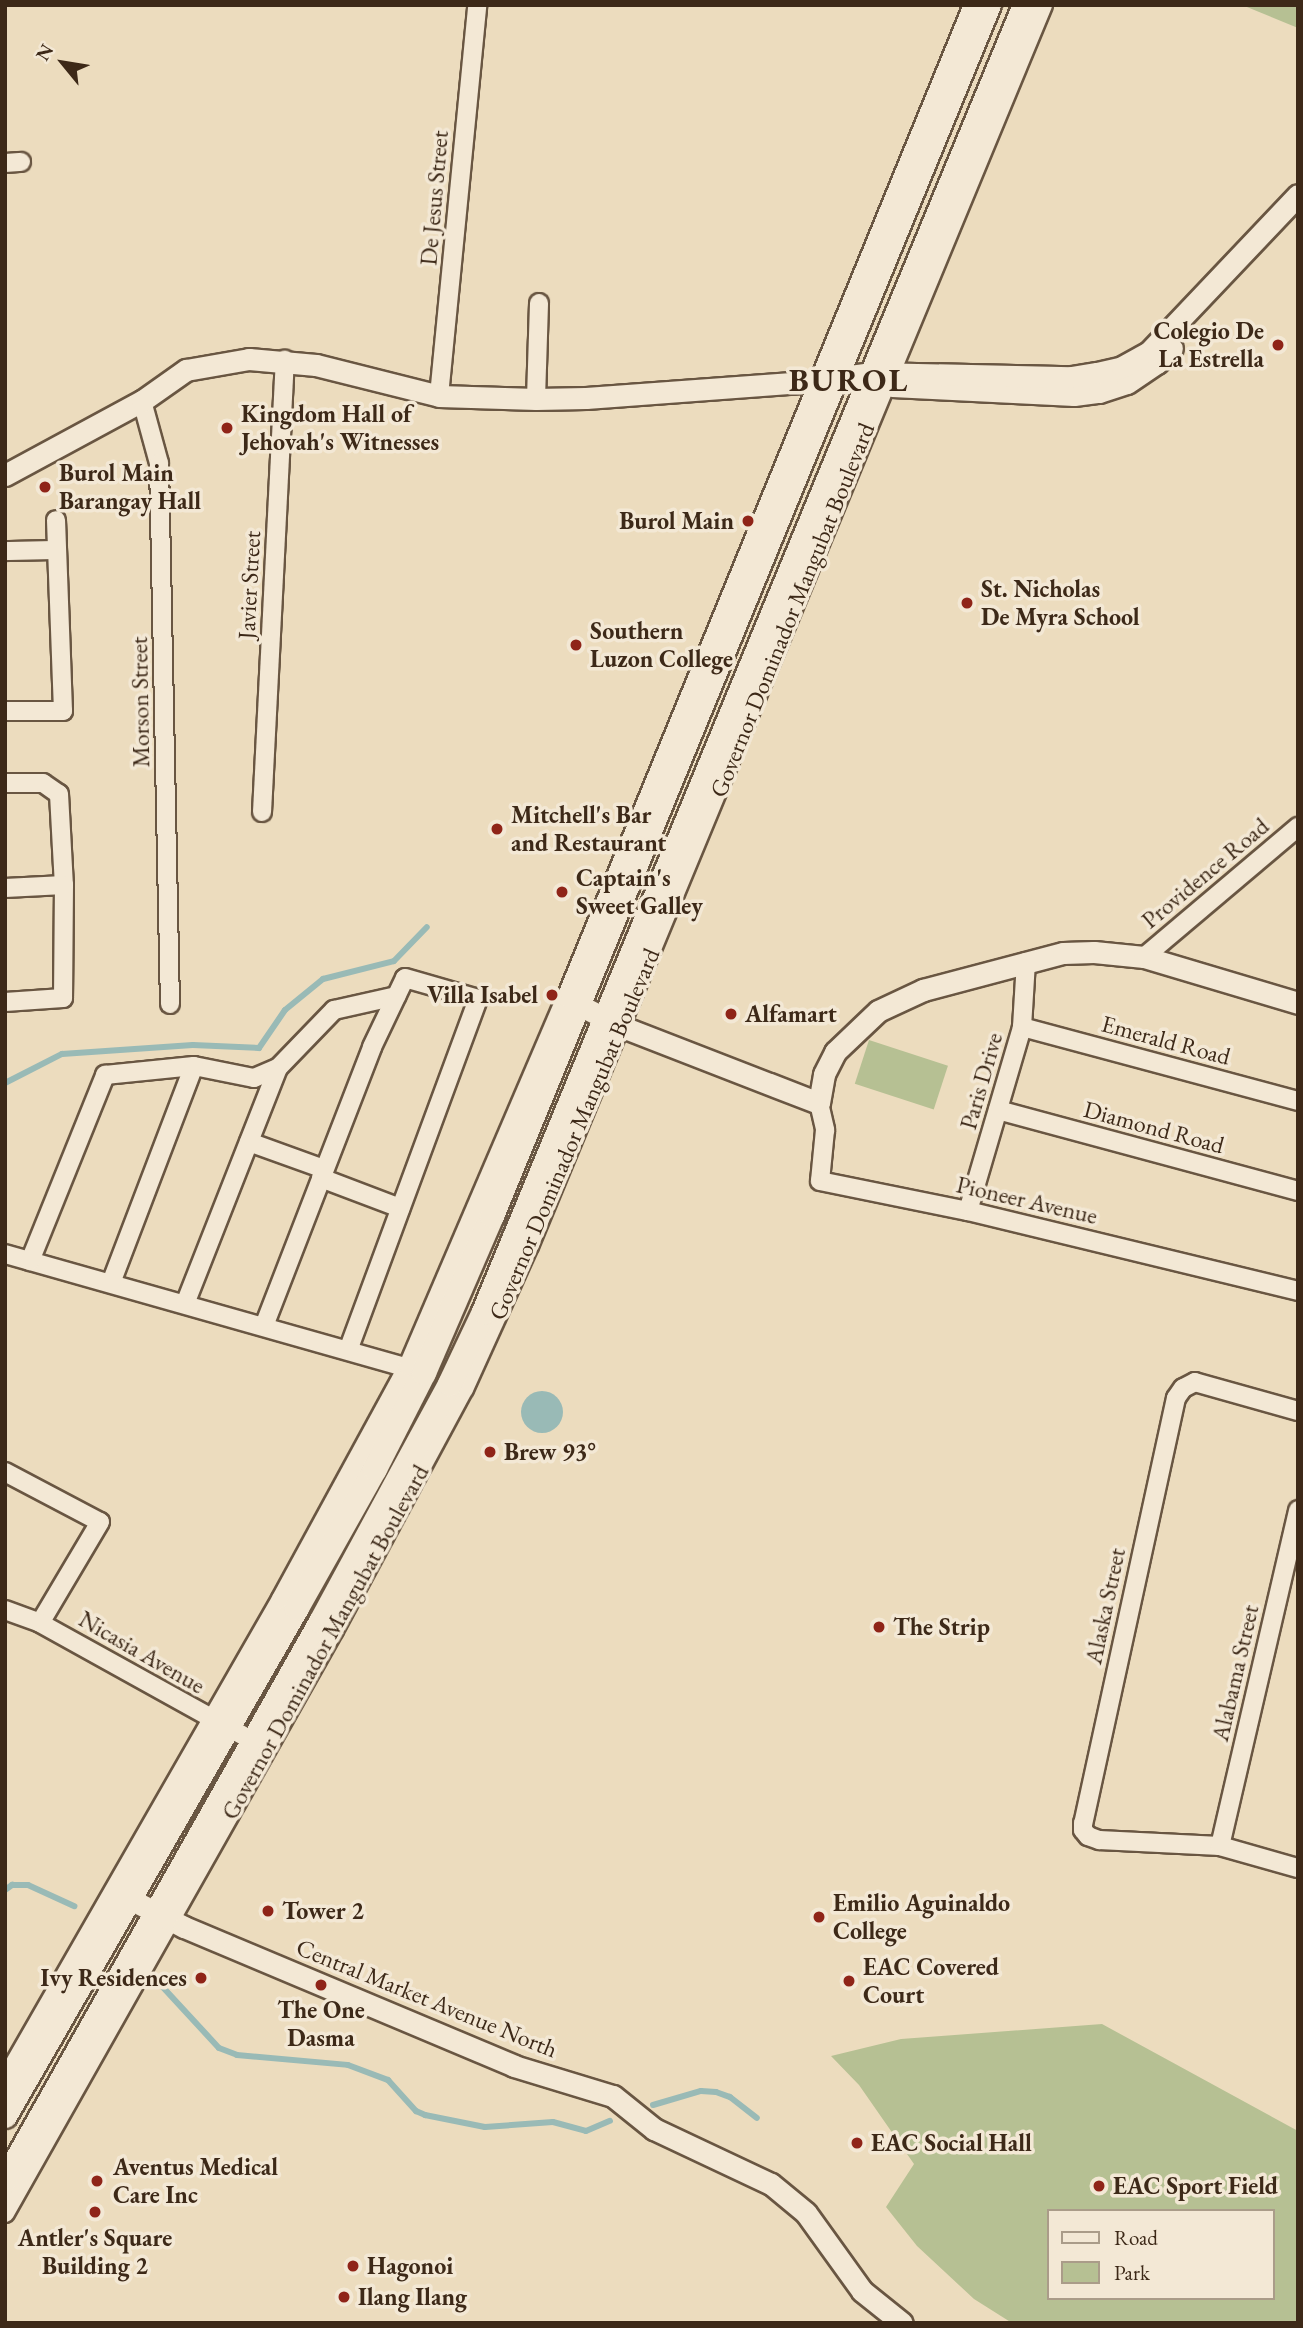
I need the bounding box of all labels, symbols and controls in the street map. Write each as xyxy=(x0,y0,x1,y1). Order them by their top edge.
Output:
north arrow xyxy=(28,28,98,98)
text: N xyxy=(30,39,59,65)
street label: De Jesus Street xyxy=(414,129,454,267)
place label: Colegio De La Estrella xyxy=(1154,317,1264,373)
marker: Colegio De La Estrella xyxy=(1270,337,1286,353)
district label: BUROL xyxy=(789,361,909,399)
place label: Kingdom Hall of Jehovah's Witnesses xyxy=(241,400,439,456)
street label: Governor Dominador Mangubat Boulevard xyxy=(704,419,880,801)
marker: Kingdom Hall of Jehovah's Witnesses xyxy=(219,420,235,436)
place label: Burol Main Barangay Hall xyxy=(59,459,201,515)
marker: Burol Main Barangay Hall xyxy=(37,479,53,495)
place label: Burol Main xyxy=(619,507,734,535)
marker: Burol Main xyxy=(740,513,756,529)
street label: Javier Street xyxy=(232,530,266,640)
place label: St. Nicholas De Myra School xyxy=(981,575,1140,631)
marker: St. Nicholas De Myra School xyxy=(959,595,975,611)
place label: Southern Luzon College xyxy=(590,617,733,673)
street label: Morson Street xyxy=(124,636,156,768)
marker: Southern Luzon College xyxy=(568,637,584,653)
place label: Mitchell's Bar and Restaurant xyxy=(511,801,666,857)
street label: Providence Road xyxy=(1136,811,1274,935)
marker: Mitchell's Bar and Restaurant xyxy=(489,821,505,837)
place label: Captain's Sweet Galley xyxy=(576,864,703,920)
marker: Captain's Sweet Galley xyxy=(554,884,570,900)
street label: Governor Dominador Mangubat Boulevard xyxy=(482,944,666,1324)
place label: Villa Isabel xyxy=(427,981,538,1009)
marker: Villa Isabel xyxy=(544,987,560,1003)
place label: Alfamart xyxy=(745,1000,837,1028)
marker: Alfamart xyxy=(723,1006,739,1022)
street label: Emerald Road xyxy=(1098,1009,1234,1071)
street label: Paris Drive xyxy=(953,1029,1009,1133)
street label: Diamond Road xyxy=(1081,1094,1227,1160)
street label: Pioneer Avenue xyxy=(954,1170,1100,1230)
place label: Brew 93° xyxy=(504,1438,596,1466)
marker: Brew 93° xyxy=(482,1444,498,1460)
street label: Governor Dominador Mangubat Boulevard xyxy=(215,1460,435,1824)
street label: Alaska Street xyxy=(1079,1545,1131,1667)
street label: Alabama Street xyxy=(1205,1602,1265,1744)
street label: Nicasia Avenue xyxy=(74,1604,210,1700)
place label: The Strip xyxy=(893,1613,990,1641)
marker: The Strip xyxy=(871,1619,887,1635)
place label: Emilio Aguinaldo College xyxy=(833,1889,1010,1945)
place label: Tower 2 xyxy=(282,1897,364,1925)
marker: Tower 2 xyxy=(260,1903,276,1919)
marker: Emilio Aguinaldo College xyxy=(811,1909,827,1925)
street label: Central Market Avenue North xyxy=(292,1932,562,2064)
place label: EAC Covered Court xyxy=(863,1953,999,2009)
place label: Ivy Residences xyxy=(41,1964,187,1992)
marker: Ivy Residences xyxy=(193,1970,209,1986)
marker: EAC Covered Court xyxy=(841,1973,857,1989)
marker: The One Dasma xyxy=(313,1977,329,1993)
place label: The One Dasma xyxy=(277,1996,365,2052)
place label: EAC Social Hall xyxy=(871,2129,1032,2157)
marker: EAC Social Hall xyxy=(849,2135,865,2151)
place label: Aventus Medical Care Inc xyxy=(113,2153,278,2209)
marker: Aventus Medical Care Inc xyxy=(87,2171,107,2191)
place label: EAC Sport Field xyxy=(1113,2172,1278,2200)
marker: EAC Sport Field xyxy=(1091,2178,1107,2194)
marker: Antler's Square Building 2 xyxy=(87,2204,103,2220)
legend xyxy=(1048,2209,1275,2300)
place label: Antler's Square Building 2 xyxy=(18,2224,172,2280)
text: Road xyxy=(1114,2224,1158,2251)
place label: Hagonoi xyxy=(367,2252,453,2280)
marker: Hagonoi xyxy=(345,2258,361,2274)
text: Park xyxy=(1114,2259,1150,2286)
place label: Ilang Ilang xyxy=(358,2283,467,2311)
marker: Ilang Ilang xyxy=(336,2289,352,2305)

